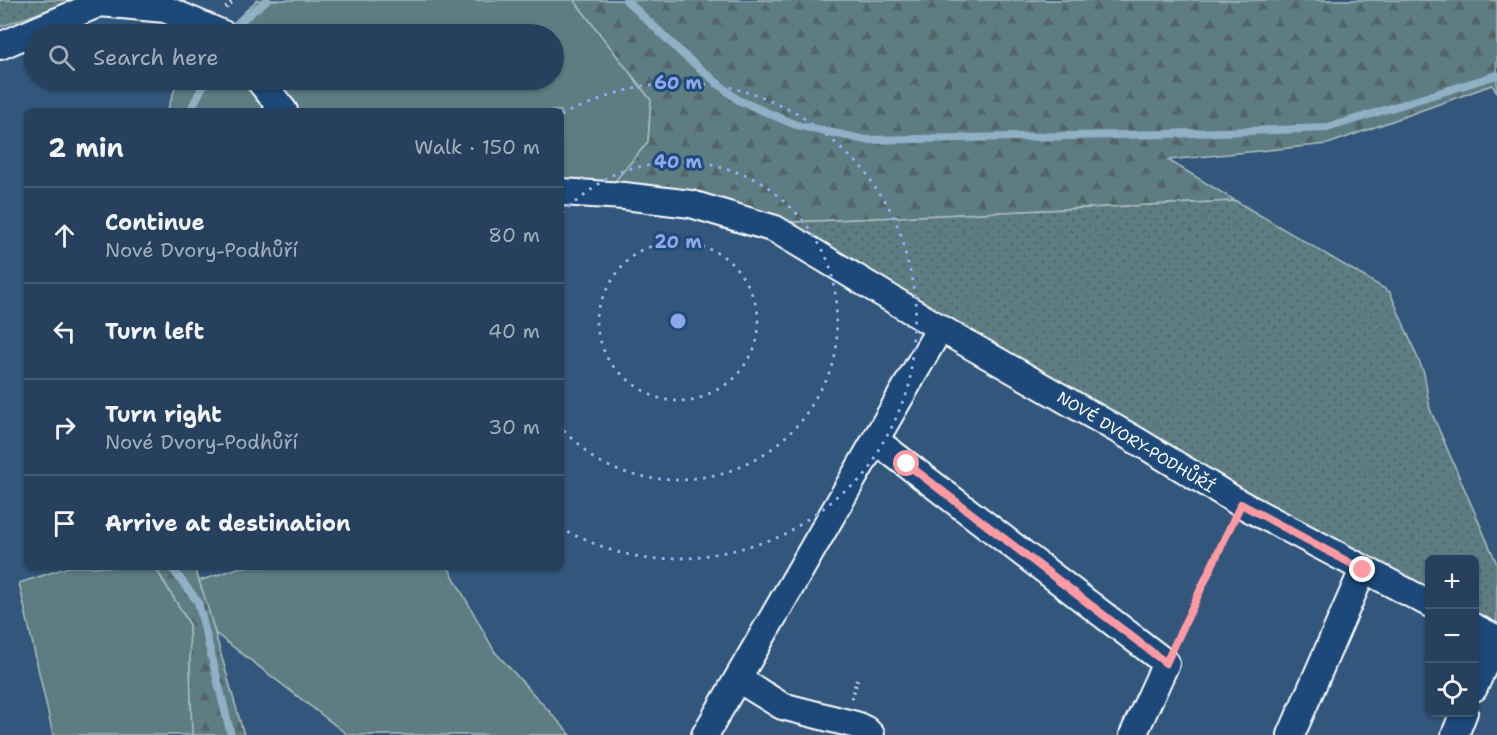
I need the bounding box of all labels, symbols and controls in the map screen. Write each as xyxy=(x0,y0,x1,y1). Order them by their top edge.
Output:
search box xyxy=(24,24,564,90)
icon: search xyxy=(45,41,78,74)
text: Search here xyxy=(93,43,219,72)
text: 60 m xyxy=(654,71,702,95)
text: 2 min xyxy=(48,130,124,165)
text: Walk · 150 m xyxy=(414,134,540,160)
text: 40 m xyxy=(654,150,702,174)
text: Continue xyxy=(105,208,205,237)
icon: ahead xyxy=(48,219,81,252)
text: 80 m xyxy=(488,222,540,248)
text: 20 m xyxy=(654,230,702,254)
text: Nové Dvory-Podhůří xyxy=(105,237,298,263)
centre of rings xyxy=(668,311,688,331)
icon: left xyxy=(48,315,81,348)
text: Turn left xyxy=(105,317,204,346)
text: 40 m xyxy=(488,318,540,344)
street label: NOVÉ DVORY-PODHŮŘÍ xyxy=(1053,385,1220,498)
text: Turn right xyxy=(105,400,222,429)
icon: right xyxy=(48,411,81,444)
text: 30 m xyxy=(488,414,540,440)
text: Nové Dvory-Podhůří xyxy=(105,429,298,455)
route start xyxy=(893,450,919,476)
icon: arrive xyxy=(48,507,81,540)
text: Arrive at destination xyxy=(105,509,351,538)
map controls xyxy=(1425,555,1479,717)
button: + xyxy=(1425,555,1479,609)
route end xyxy=(1349,556,1375,582)
button: − xyxy=(1425,609,1479,663)
button: locate xyxy=(1425,663,1479,717)

